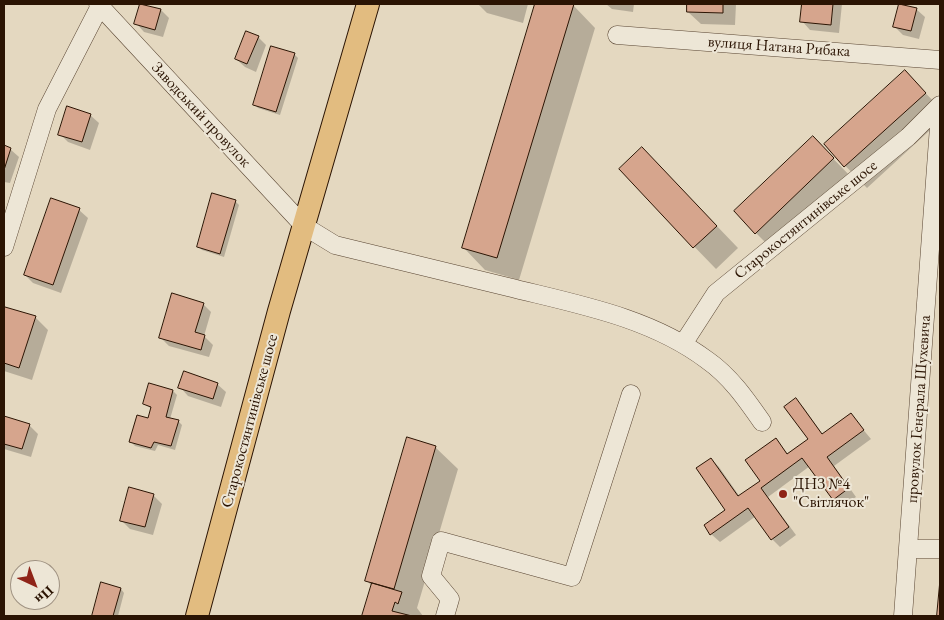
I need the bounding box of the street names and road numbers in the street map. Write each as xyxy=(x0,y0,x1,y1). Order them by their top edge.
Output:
street label: вулиця Натана Рибака xyxy=(707,32,851,62)
street label: Заводський провулок xyxy=(147,58,255,172)
street label: Старокостянтинівське шосе xyxy=(731,156,881,284)
street label: провулок Генерала Шухевича xyxy=(903,314,935,504)
street label: Старокостянтинівське шосе xyxy=(218,332,282,510)

